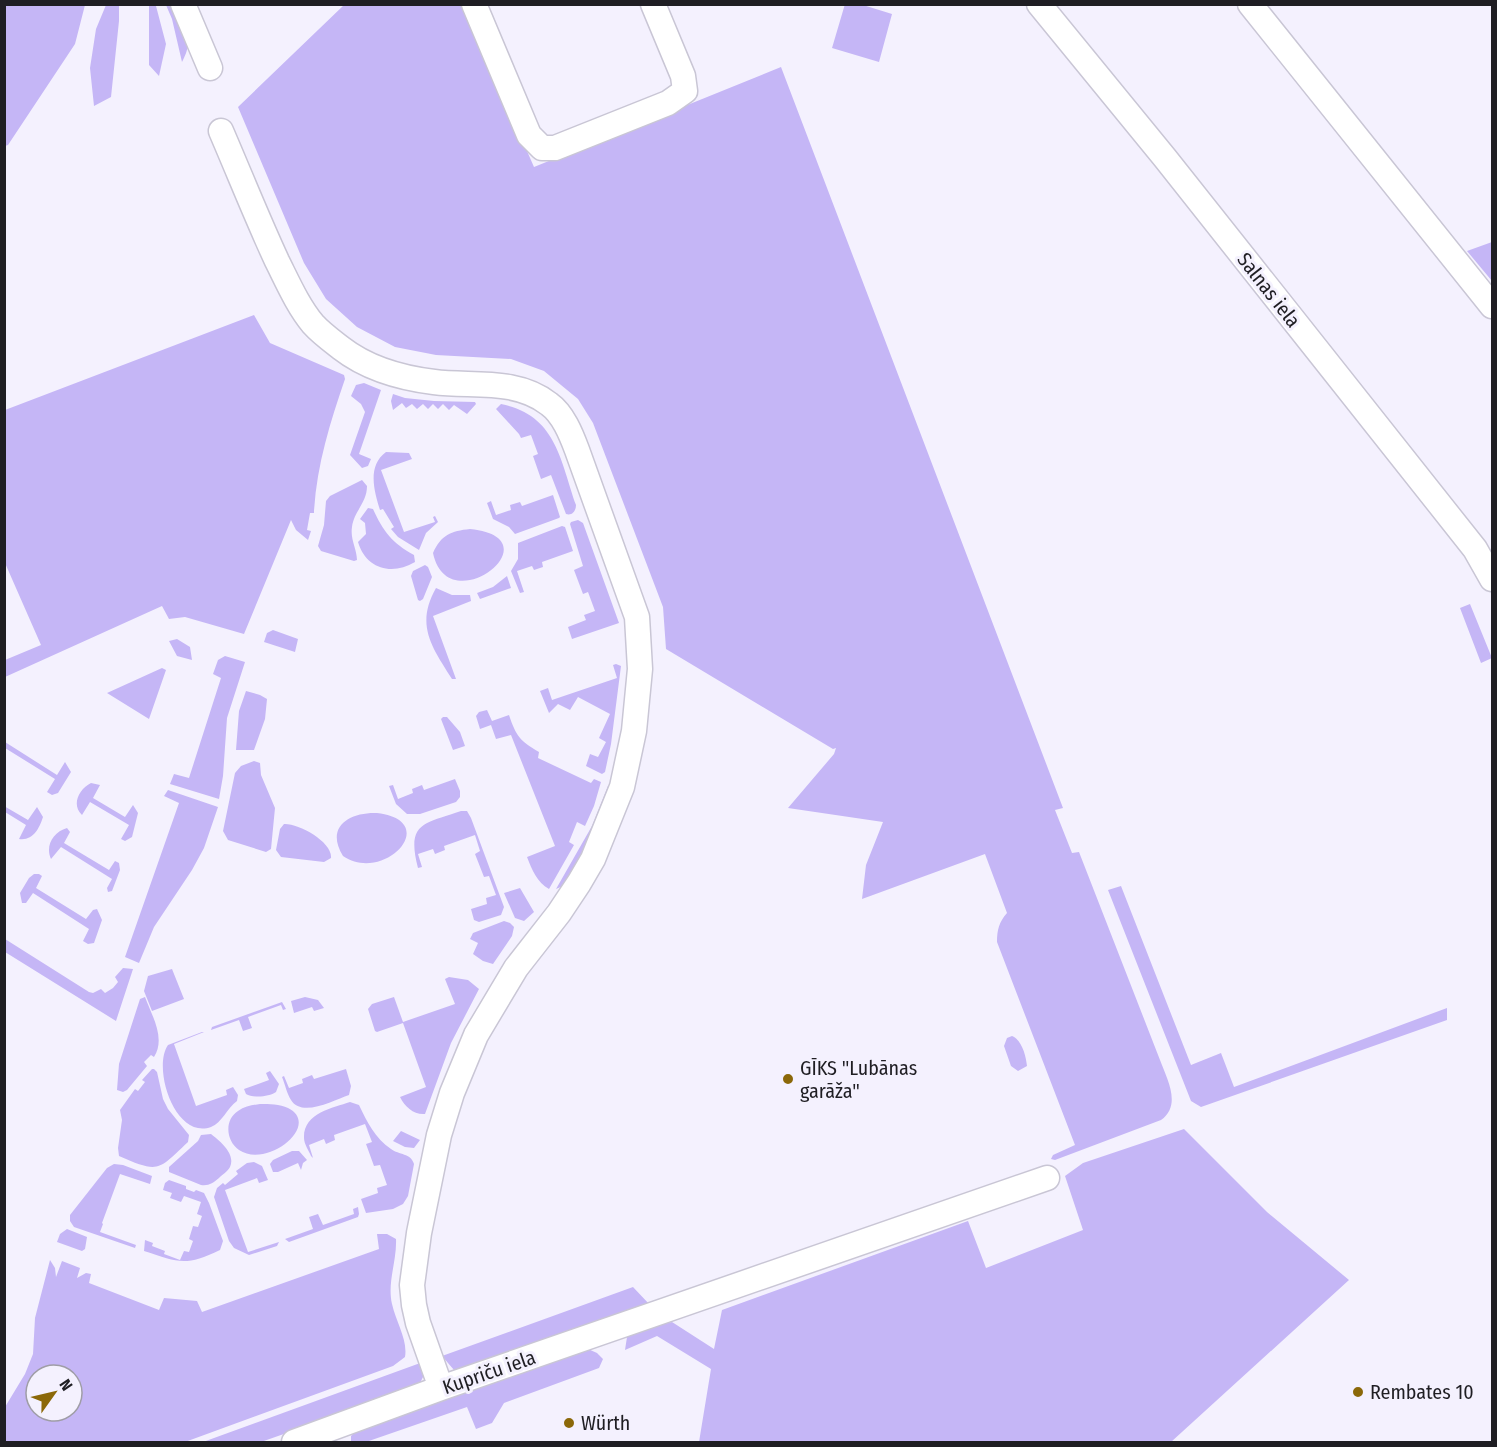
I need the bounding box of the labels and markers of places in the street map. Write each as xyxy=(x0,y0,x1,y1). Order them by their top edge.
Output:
place label: GĪKS "Lubānas garāža" xyxy=(800,1056,917,1103)
marker: GĪKS "Lubānas garāža" xyxy=(781,1072,795,1086)
place label: Rembates 10 xyxy=(1370,1380,1474,1404)
marker: Rembates 10 xyxy=(1351,1385,1365,1399)
place label: Würth xyxy=(581,1411,630,1435)
marker: Würth xyxy=(562,1416,576,1430)

